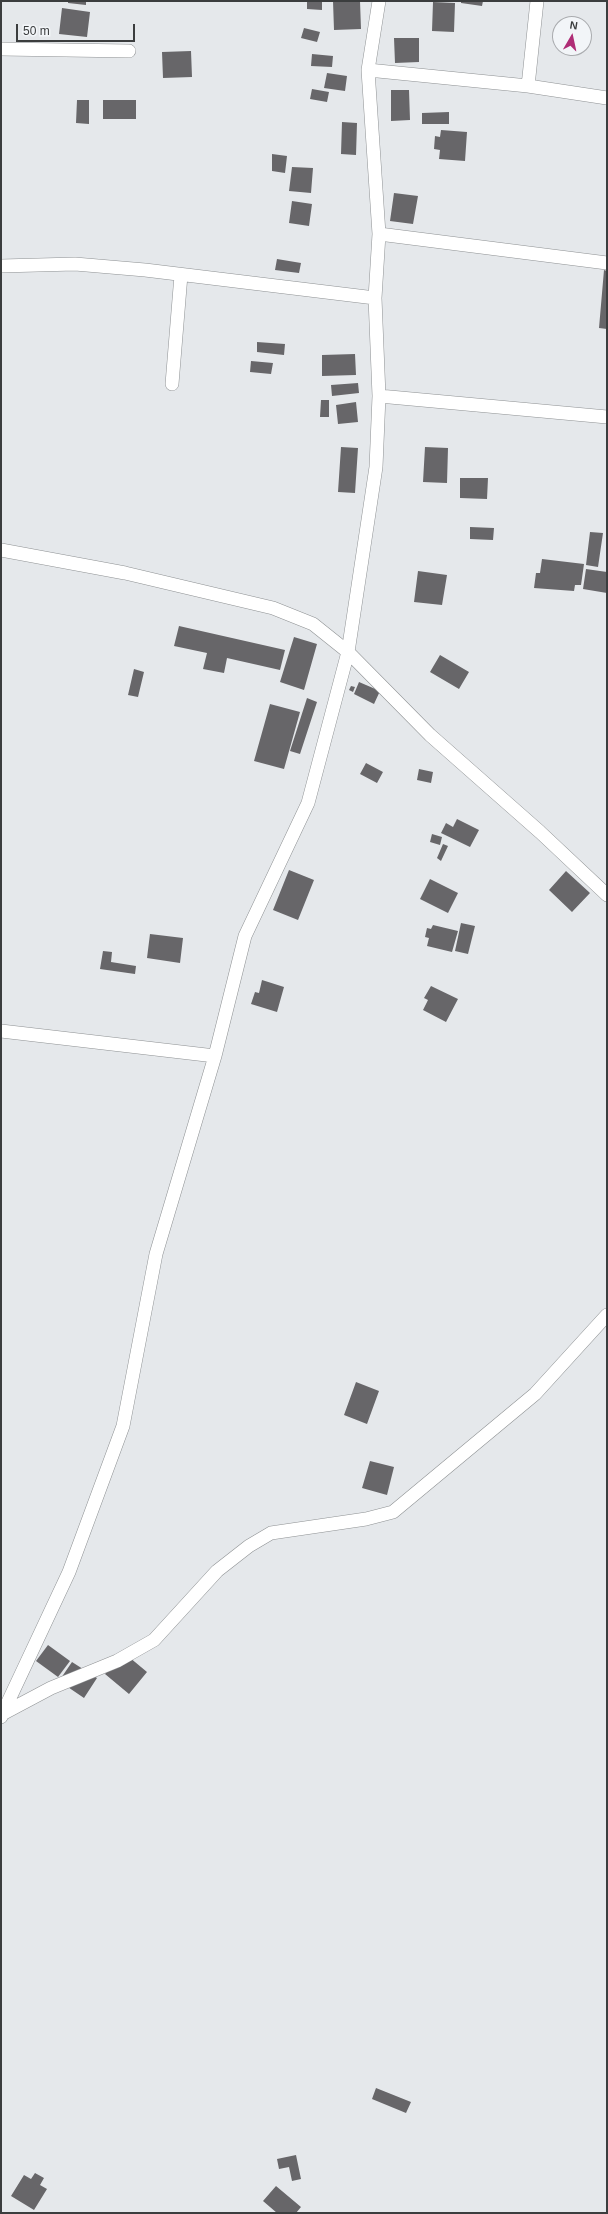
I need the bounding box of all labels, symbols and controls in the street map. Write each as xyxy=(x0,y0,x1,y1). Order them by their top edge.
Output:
scale bar xyxy=(18,16,137,42)
north arrow xyxy=(552,16,592,56)
text: N xyxy=(569,19,579,32)
text: 50 m xyxy=(23,24,50,38)

